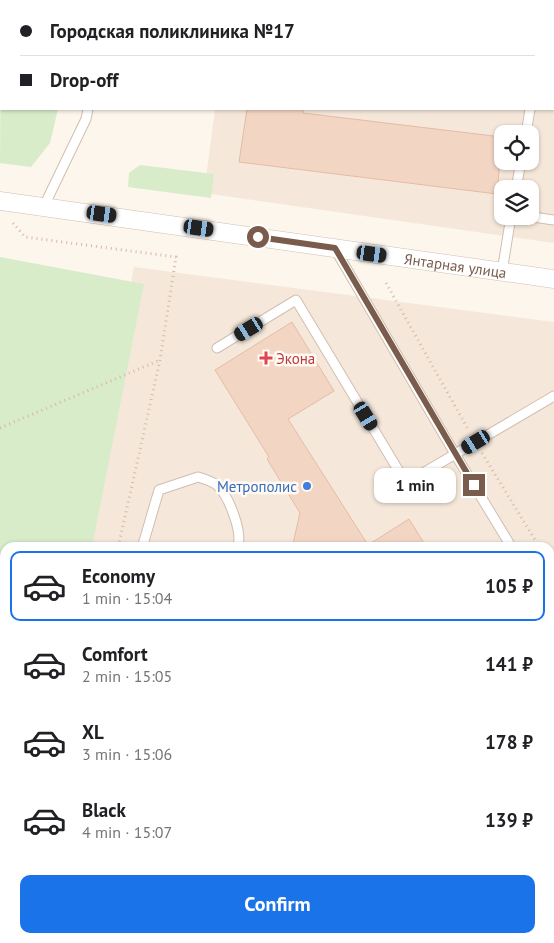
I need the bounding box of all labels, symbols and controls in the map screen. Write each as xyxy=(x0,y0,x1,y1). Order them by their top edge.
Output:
text: Городская поликлиника №17 xyxy=(50,19,295,43)
text: Drop-off xyxy=(50,68,118,92)
map controls xyxy=(494,125,539,225)
button: locate xyxy=(494,125,539,170)
button: layers xyxy=(494,180,539,225)
car xyxy=(86,204,117,224)
car xyxy=(183,218,214,238)
route start xyxy=(247,226,269,248)
car xyxy=(356,244,387,264)
street label: Янтарная улица xyxy=(403,249,508,282)
car xyxy=(232,315,265,343)
place label: Экона xyxy=(276,349,315,368)
marker: Экона xyxy=(260,352,272,364)
car xyxy=(351,399,380,433)
car xyxy=(459,428,492,456)
callout: 1 min xyxy=(374,468,456,502)
route end xyxy=(463,474,485,496)
text: 1 min xyxy=(395,475,435,495)
place label: Метрополис xyxy=(217,477,297,496)
marker: Метрополис xyxy=(301,480,313,492)
icon: car xyxy=(22,564,67,609)
text: Economy xyxy=(82,564,155,588)
text: 105 ₽ xyxy=(485,574,533,598)
text: 1 min · 15:04 xyxy=(82,588,172,608)
icon: car xyxy=(22,642,67,687)
text: Comfort xyxy=(82,642,148,666)
text: 141 ₽ xyxy=(485,652,533,676)
text: 2 min · 15:05 xyxy=(82,666,172,686)
icon: car xyxy=(22,720,67,765)
text: XL xyxy=(82,720,104,744)
text: 178 ₽ xyxy=(485,730,533,754)
text: 3 min · 15:06 xyxy=(82,744,172,764)
icon: car xyxy=(22,798,67,843)
text: Black xyxy=(82,798,126,822)
text: 139 ₽ xyxy=(485,808,533,832)
text: 4 min · 15:07 xyxy=(82,822,172,842)
button: Confirm xyxy=(20,875,535,933)

